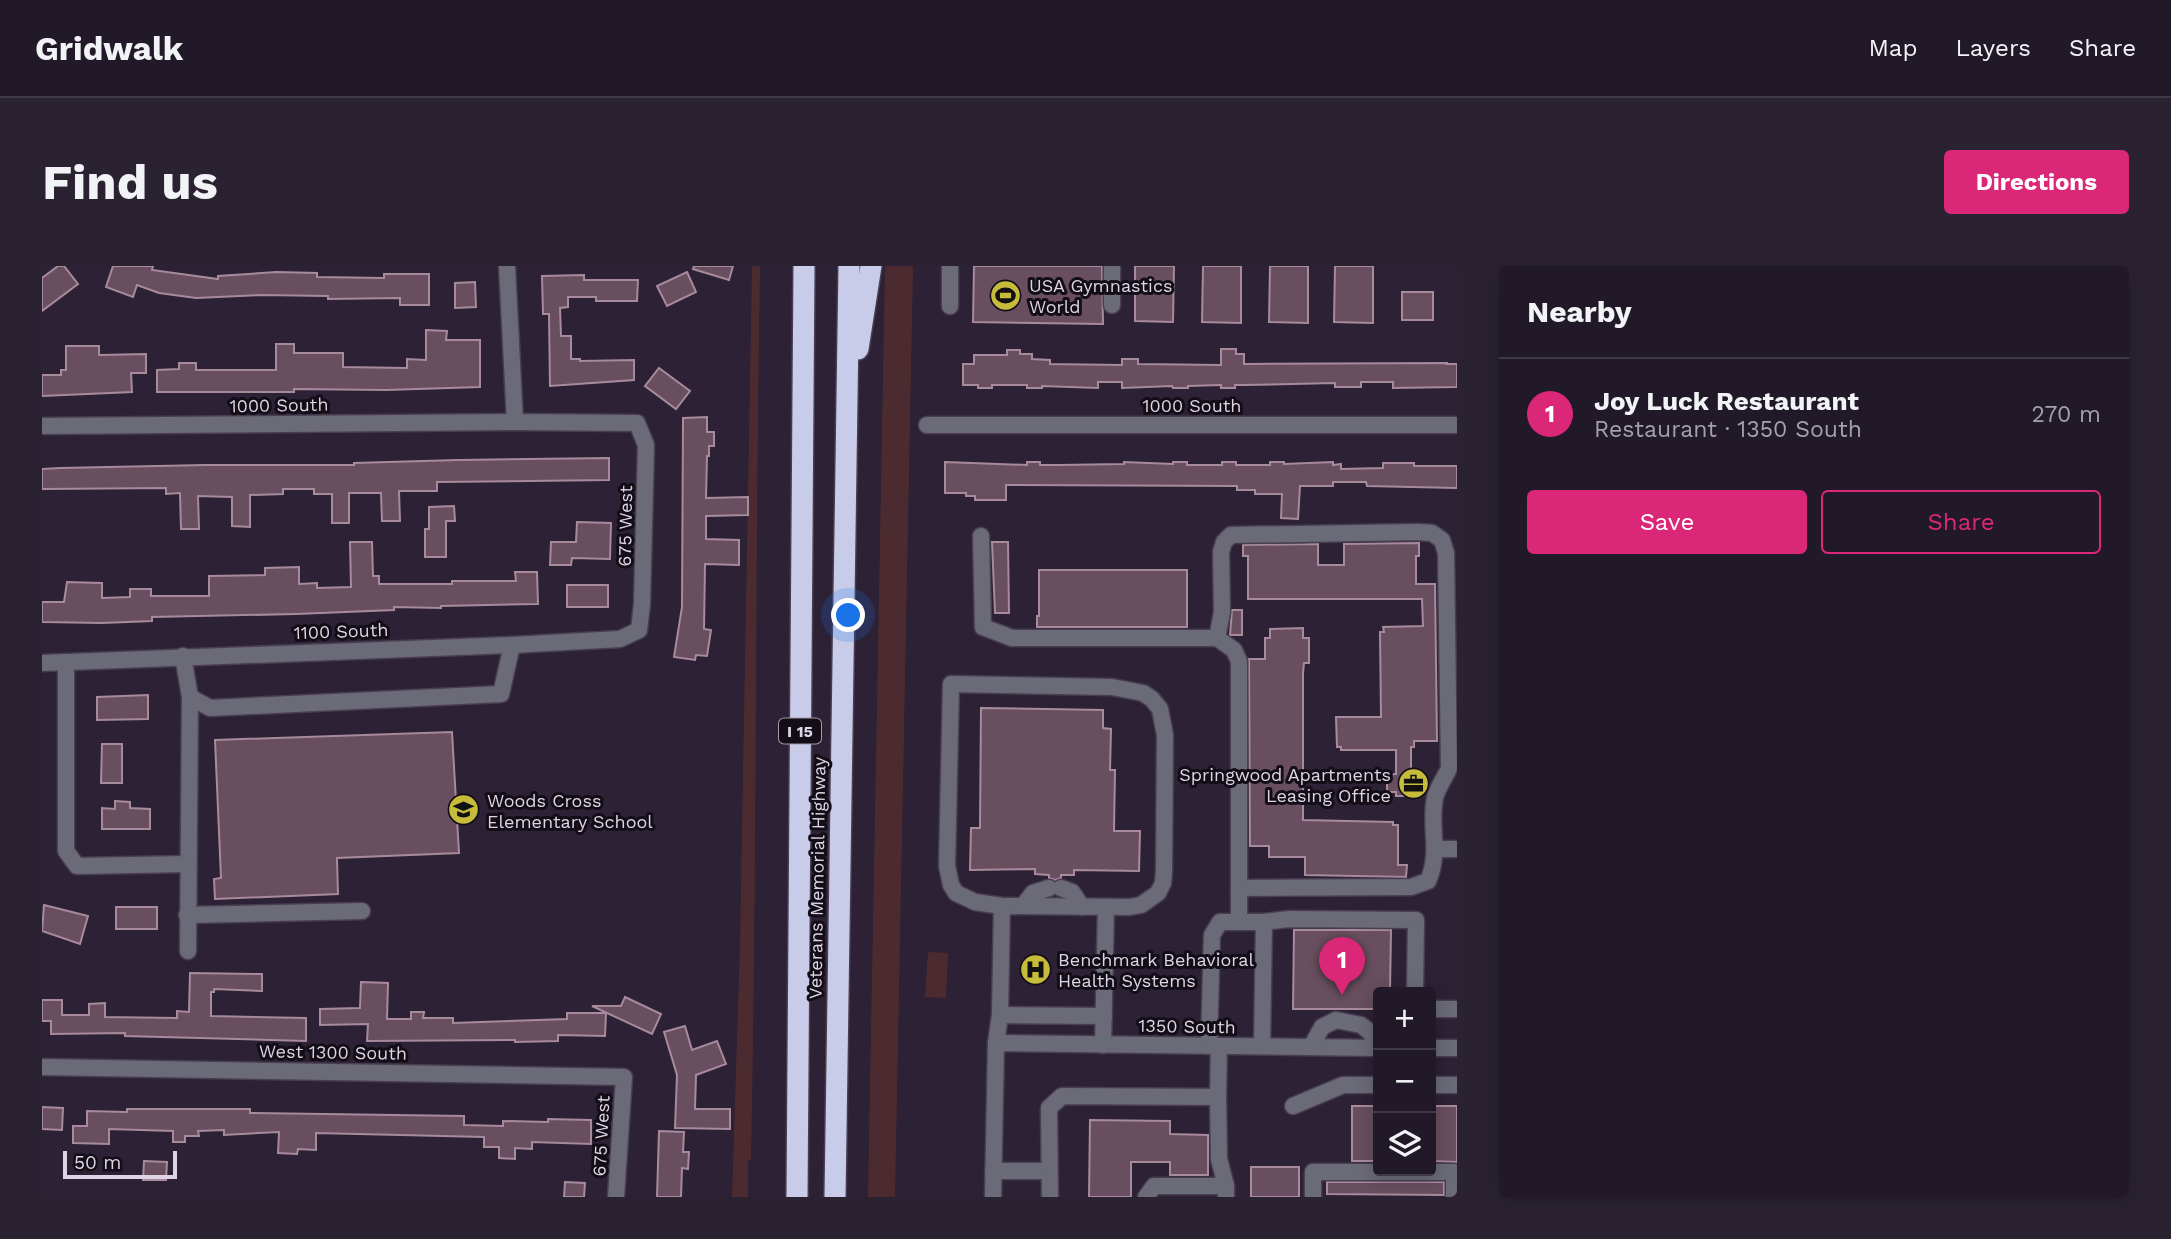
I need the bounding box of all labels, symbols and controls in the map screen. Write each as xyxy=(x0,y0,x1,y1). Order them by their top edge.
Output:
text: Gridwalk xyxy=(35,29,183,68)
text: Map xyxy=(1869,34,1917,62)
text: Layers xyxy=(1955,34,2031,62)
text: Share xyxy=(2069,34,2136,62)
button: Directions xyxy=(1944,150,2129,214)
text: Find us xyxy=(42,153,218,211)
place label: USA Gymnastics World xyxy=(1029,275,1172,317)
sports icon: USA Gymnastics World xyxy=(989,278,1023,312)
text: Nearby xyxy=(1527,294,1632,329)
text: Joy Luck Restaurant xyxy=(1594,386,1859,416)
street label: 1000 South xyxy=(229,394,329,416)
street label: 1000 South xyxy=(1143,395,1241,416)
text: 1 xyxy=(1545,401,1555,428)
text: 270 m xyxy=(2032,401,2101,428)
text: Restaurant · 1350 South xyxy=(1594,416,1862,443)
street label: 675 West xyxy=(614,485,636,567)
button: Save xyxy=(1527,490,1807,554)
button: Share xyxy=(1821,490,2101,554)
your location xyxy=(831,598,865,632)
street label: 1100 South xyxy=(293,619,389,643)
road number: I 15 xyxy=(779,718,821,744)
street label: Veterans Memorial Highway xyxy=(804,756,830,999)
place label: Springwood Apartments Leasing Office xyxy=(1179,764,1391,806)
office icon: Springwood Apartments Leasing Office xyxy=(1397,767,1431,801)
place label: Woods Cross Elementary School xyxy=(487,790,653,832)
school or university icon: Woods Cross Elementary School xyxy=(447,793,481,827)
pin: 1 xyxy=(1319,937,1365,995)
place label: Benchmark Behavioral Health Systems xyxy=(1058,949,1255,991)
hospital icon: Benchmark Behavioral Health Systems xyxy=(1018,952,1052,986)
map controls xyxy=(1373,987,1436,1176)
button: + xyxy=(1373,987,1436,1050)
street label: 1350 South xyxy=(1138,1015,1236,1037)
street label: West 1300 South xyxy=(259,1040,407,1064)
button: − xyxy=(1373,1050,1436,1113)
street label: 675 West xyxy=(588,1094,614,1177)
button: layers xyxy=(1373,1113,1436,1176)
scale bar xyxy=(63,1148,177,1180)
text: 50 m xyxy=(74,1151,121,1174)

